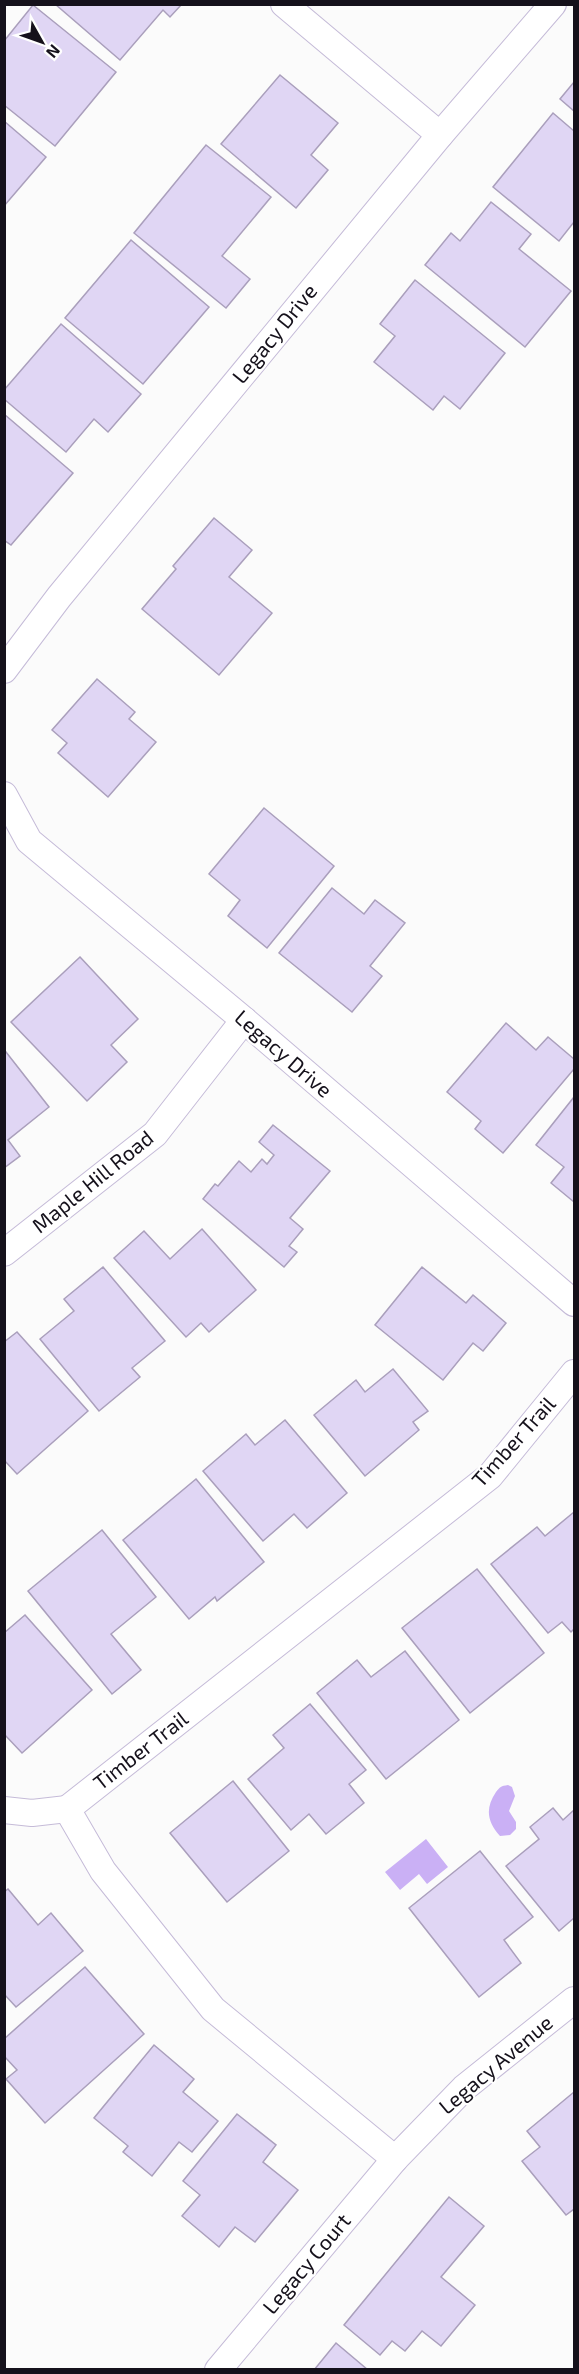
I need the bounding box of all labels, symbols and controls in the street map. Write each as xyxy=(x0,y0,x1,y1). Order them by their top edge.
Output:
north arrow xyxy=(12,12,72,72)
text: N xyxy=(43,41,65,62)
street label: Legacy Drive xyxy=(226,278,322,388)
street label: Legacy Drive xyxy=(230,1004,338,1102)
street label: Maple Hill Road xyxy=(26,1124,158,1237)
street label: Timber Trail xyxy=(466,1390,560,1491)
street label: Timber Trail xyxy=(88,1705,193,1794)
street label: Legacy Avenue xyxy=(433,2009,557,2119)
street label: Legacy Court xyxy=(257,2208,355,2318)

